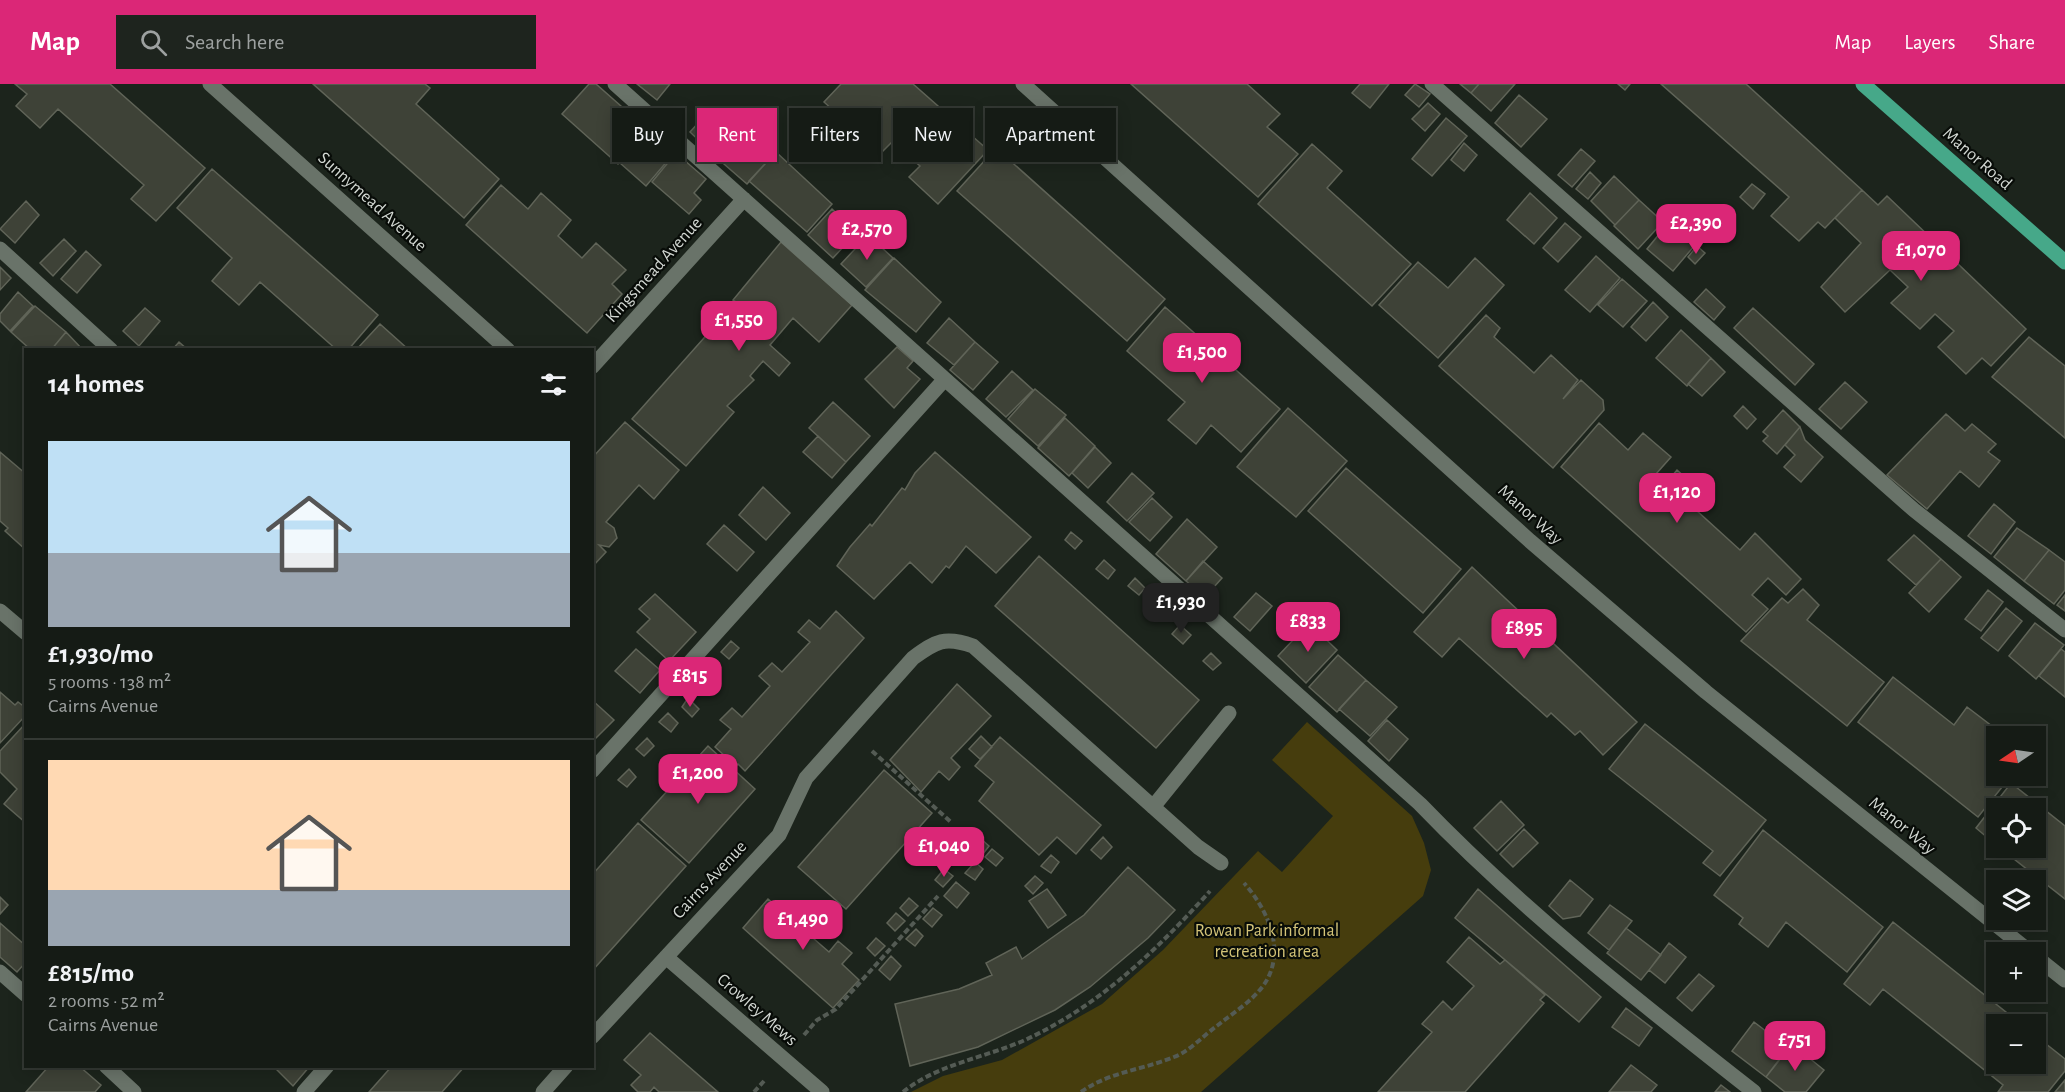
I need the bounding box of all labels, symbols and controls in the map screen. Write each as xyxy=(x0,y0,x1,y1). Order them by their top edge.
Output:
search box xyxy=(116,15,536,69)
icon: search xyxy=(137,26,170,59)
text: Map xyxy=(30,28,80,56)
text: Search here xyxy=(185,31,284,53)
text: Map xyxy=(1835,32,1871,53)
text: Layers xyxy=(1904,32,1955,53)
text: Share xyxy=(1988,32,2035,53)
chip: Buy xyxy=(612,108,685,162)
chip: Rent xyxy=(697,108,777,162)
chip: Filters xyxy=(789,108,881,162)
chip: New xyxy=(893,108,973,162)
chip: Apartment xyxy=(985,108,1116,162)
street label: Manor Road xyxy=(1939,124,2015,194)
street label: Sunnymead Avenue xyxy=(314,149,430,255)
pin: £2,390 xyxy=(1647,204,1745,255)
pin: £2,570 xyxy=(818,210,916,261)
text: £2,390 xyxy=(1670,213,1722,233)
street label: Kingsmead Avenue xyxy=(602,214,706,326)
text: £2,570 xyxy=(842,219,892,239)
pin: £1,070 xyxy=(1872,231,1970,282)
text: £1,070 xyxy=(1896,240,1946,260)
pin: £1,550 xyxy=(690,301,788,352)
text: £1,550 xyxy=(715,310,763,330)
pin: £1,500 xyxy=(1153,333,1251,384)
text: £1,500 xyxy=(1177,342,1227,362)
icon: filters xyxy=(537,368,570,401)
text: 14 homes xyxy=(48,371,144,397)
pin: £1,120 xyxy=(1628,473,1726,524)
icon: home xyxy=(255,480,363,588)
street label: Manor Way xyxy=(1494,482,1566,549)
text: £1,120 xyxy=(1653,482,1701,502)
pin: £1,930 xyxy=(1132,583,1230,634)
text: £1,930 xyxy=(1156,592,1206,612)
pin: £833 xyxy=(1272,602,1344,653)
pin: £895 xyxy=(1488,609,1560,660)
text: £833 xyxy=(1290,611,1326,631)
text: £895 xyxy=(1505,618,1543,638)
text: £1,930/mo xyxy=(48,641,153,667)
pin: £815 xyxy=(654,657,726,708)
text: £815 xyxy=(673,666,707,686)
text: 5 rooms · 138 m² xyxy=(48,672,171,692)
text: Cairns Avenue xyxy=(48,696,158,716)
north arrow xyxy=(1986,726,2046,786)
map controls xyxy=(1986,726,2046,1074)
pin: £1,200 xyxy=(649,754,747,805)
text: £1,200 xyxy=(673,763,723,783)
street label: Manor Way xyxy=(1865,794,1939,858)
button: locate xyxy=(1986,798,2046,858)
icon: home xyxy=(255,799,363,907)
pin: £1,040 xyxy=(895,827,993,878)
text: £1,040 xyxy=(918,836,970,856)
street label: Cairns Avenue xyxy=(670,838,750,922)
button: layers xyxy=(1986,870,2046,930)
pin: £1,490 xyxy=(754,900,852,951)
text: £1,490 xyxy=(778,909,828,929)
park label: Rowan Park informal recreation area xyxy=(1195,922,1339,961)
button: + xyxy=(1986,942,2046,1002)
text: £815/mo xyxy=(48,960,134,986)
street label: Crowley Mews xyxy=(713,970,801,1050)
text: 2 rooms · 52 m² xyxy=(48,991,165,1011)
button: − xyxy=(1986,1014,2046,1074)
text: Cairns Avenue xyxy=(48,1015,158,1035)
pin: £751 xyxy=(1759,1021,1831,1072)
text: £751 xyxy=(1778,1030,1812,1050)

